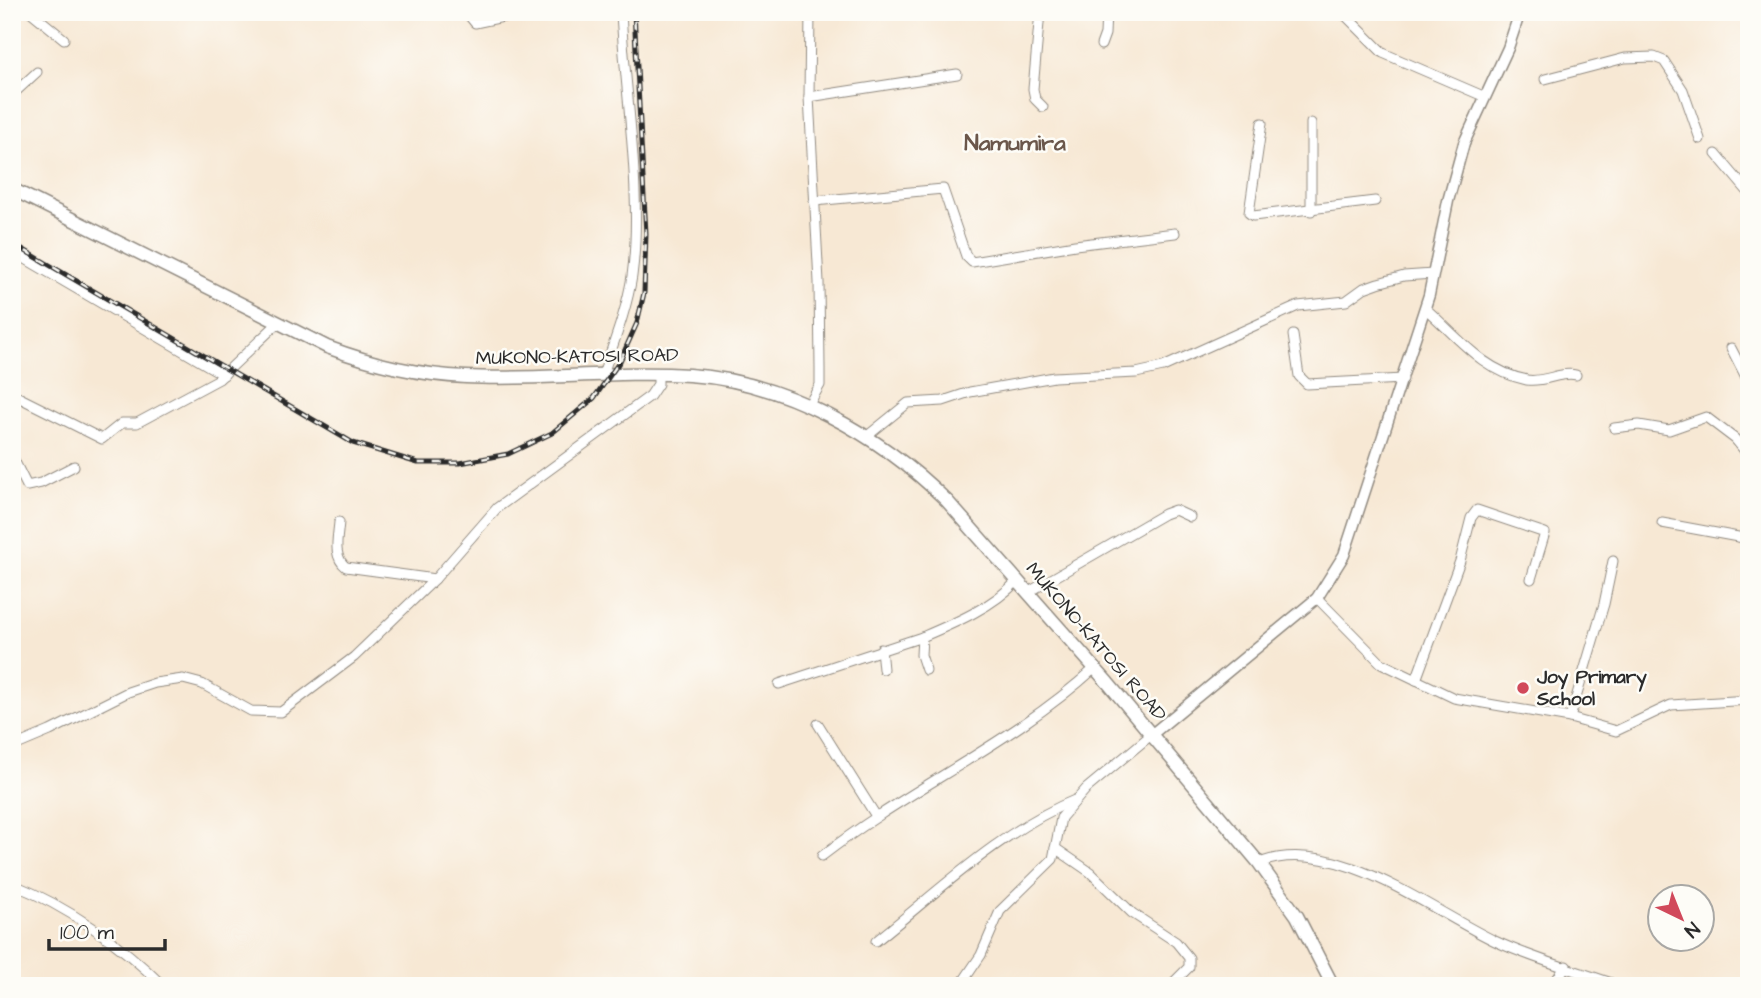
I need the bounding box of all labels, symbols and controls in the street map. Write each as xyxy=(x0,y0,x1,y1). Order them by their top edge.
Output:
district label: Namumira xyxy=(964,127,1066,159)
street label: MUKONO-KATOSI ROAD xyxy=(475,342,679,372)
street label: MUKONO-KATOSI ROAD xyxy=(1019,557,1173,727)
place label: Joy Primary School xyxy=(1536,664,1647,713)
marker: Joy Primary School xyxy=(1515,680,1531,696)
north arrow xyxy=(1646,883,1716,953)
scale bar xyxy=(49,907,164,951)
text: N xyxy=(1678,915,1705,943)
text: 100 m xyxy=(60,918,115,947)

